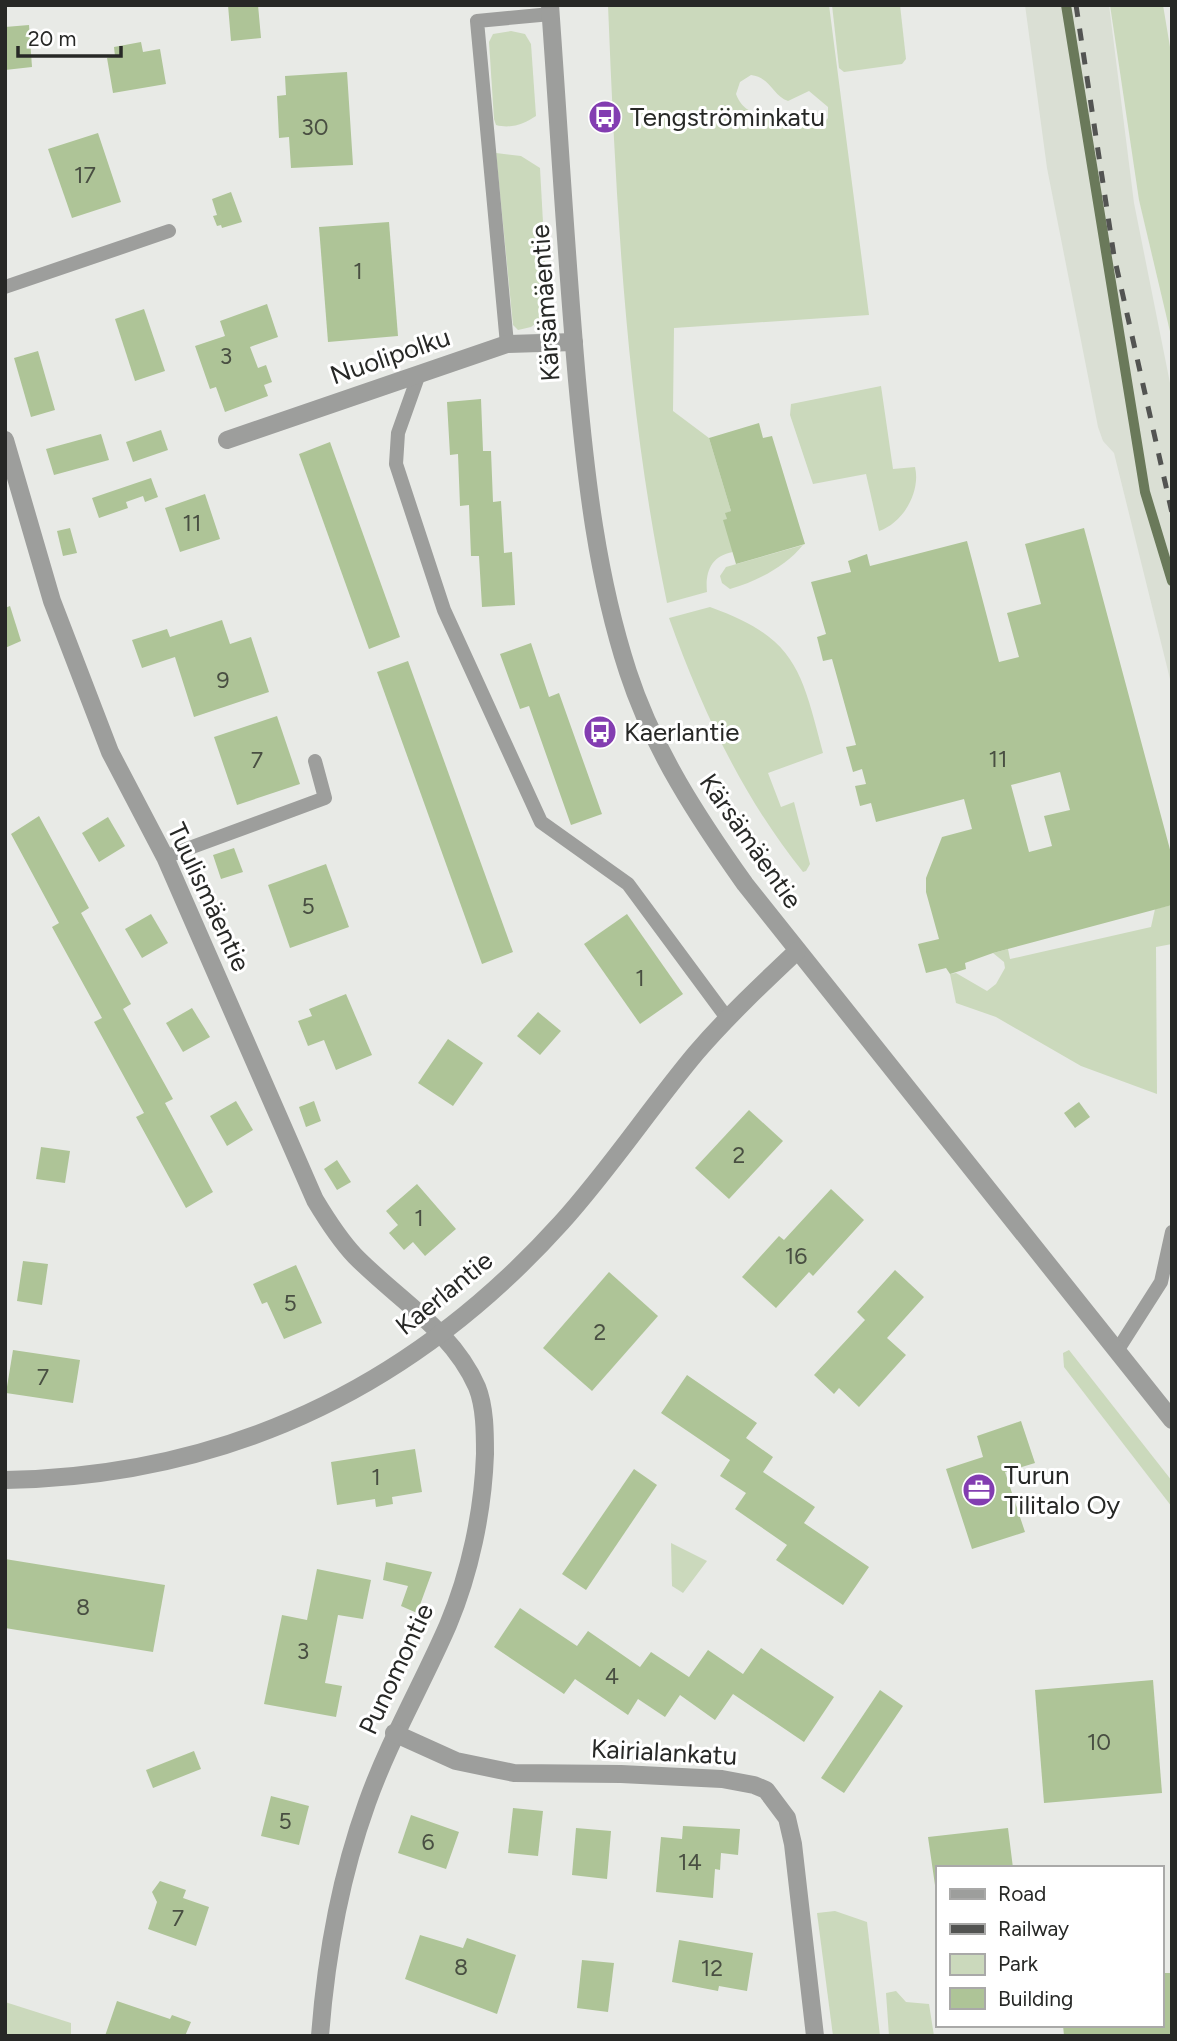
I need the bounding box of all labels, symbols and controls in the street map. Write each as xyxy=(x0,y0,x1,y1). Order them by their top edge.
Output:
scale bar xyxy=(18,14,121,58)
text: 20 m xyxy=(28,26,76,51)
bus stop icon: Tengströminkatu xyxy=(586,98,624,136)
place label: Tengströminkatu xyxy=(630,101,825,133)
house number: 30 xyxy=(301,113,329,141)
house number: 17 xyxy=(74,161,96,189)
street label: Kärsämäentie xyxy=(524,223,566,383)
house number: 1 xyxy=(353,257,363,285)
street label: Nuolipolku xyxy=(326,321,454,391)
house number: 3 xyxy=(220,342,232,370)
house number: 11 xyxy=(183,509,202,537)
house number: 9 xyxy=(216,666,230,694)
bus stop icon: Kaerlantie xyxy=(581,713,619,751)
place label: Kaerlantie xyxy=(624,716,739,748)
house number: 11 xyxy=(989,745,1008,773)
house number: 7 xyxy=(251,746,263,774)
street label: Kärsämäentie xyxy=(693,767,809,915)
street label: Tuulismäentie xyxy=(161,818,257,976)
house number: 5 xyxy=(301,892,315,920)
house number: 1 xyxy=(635,964,645,992)
house number: 2 xyxy=(733,1141,745,1169)
house number: 1 xyxy=(414,1204,424,1232)
house number: 16 xyxy=(785,1242,807,1270)
street label: Kaerlantie xyxy=(389,1244,499,1342)
house number: 5 xyxy=(283,1289,297,1317)
house number: 2 xyxy=(594,1318,606,1346)
house number: 7 xyxy=(37,1363,49,1391)
place label: Turun Tilitalo Oy xyxy=(1004,1459,1121,1521)
house number: 1 xyxy=(371,1463,381,1491)
office icon: Turun Tilitalo Oy xyxy=(960,1471,998,1509)
house number: 8 xyxy=(76,1593,90,1621)
street label: Punomontie xyxy=(352,1598,440,1740)
house number: 3 xyxy=(297,1637,309,1665)
house number: 4 xyxy=(605,1662,619,1690)
house number: 10 xyxy=(1087,1728,1111,1756)
street label: Kairialankatu xyxy=(590,1732,738,1772)
house number: 5 xyxy=(278,1807,292,1835)
house number: 6 xyxy=(421,1828,435,1856)
house number: 14 xyxy=(678,1848,702,1876)
legend xyxy=(936,1866,1163,2027)
text: Road xyxy=(998,1881,1046,1906)
house number: 7 xyxy=(172,1904,184,1932)
text: Railway xyxy=(998,1916,1069,1941)
text: Park xyxy=(998,1951,1039,1976)
house number: 8 xyxy=(454,1953,468,1981)
house number: 12 xyxy=(701,1954,723,1982)
text: Building xyxy=(998,1986,1073,2011)

